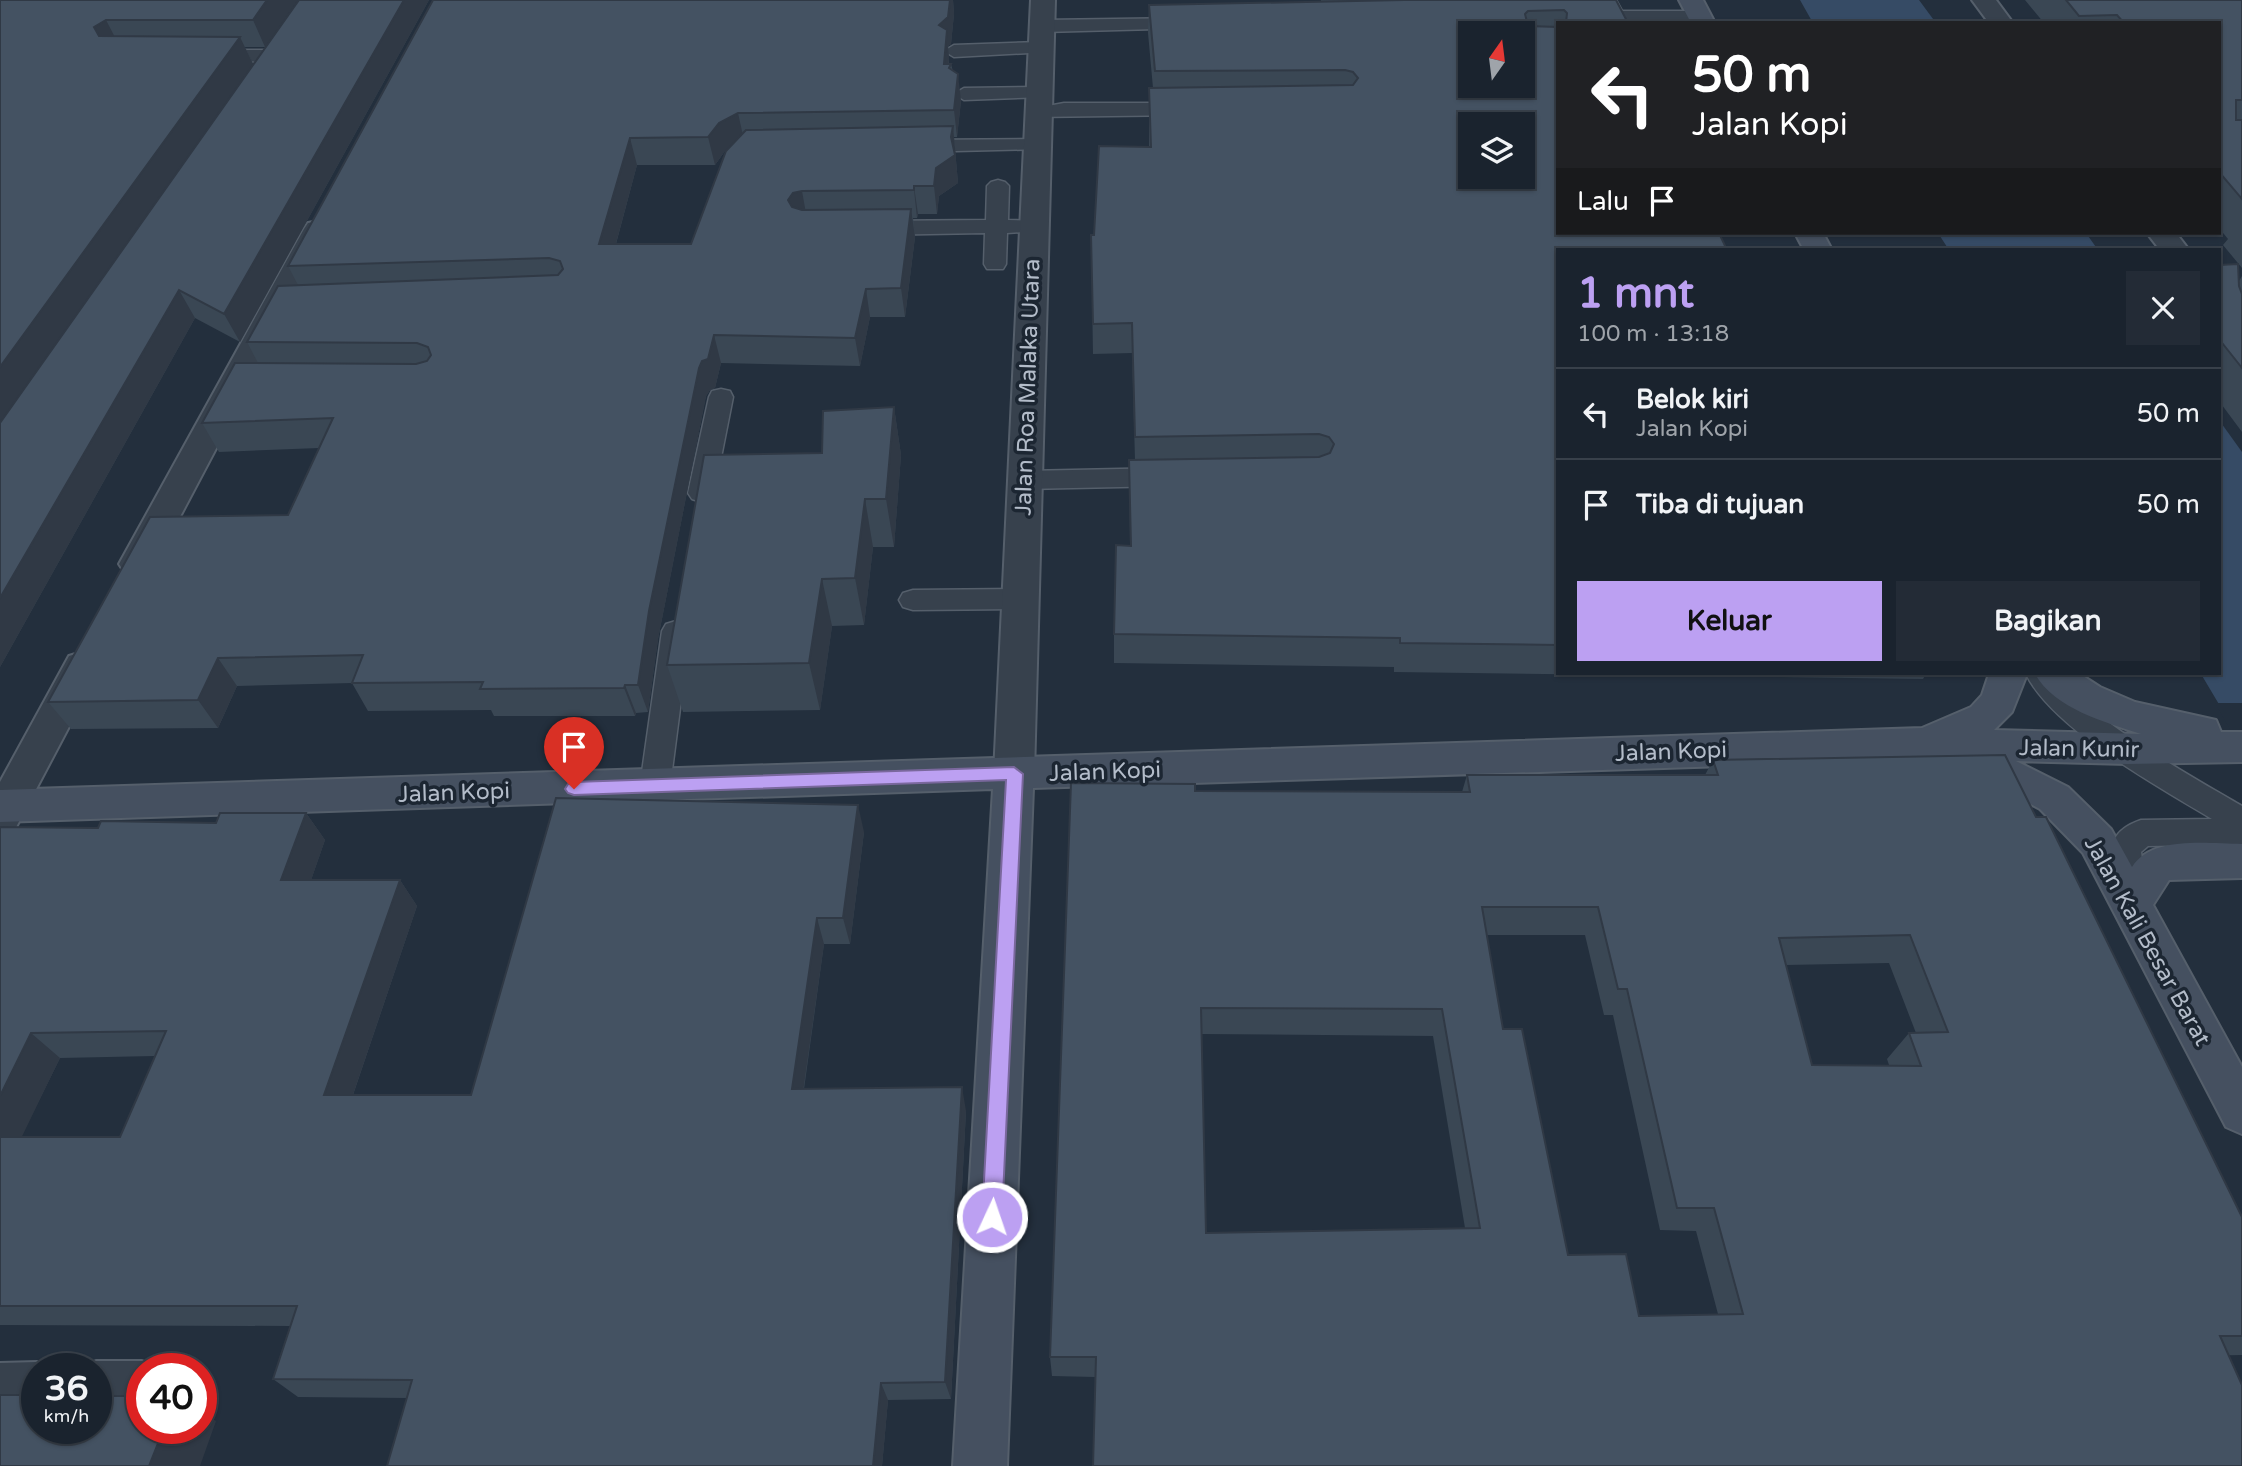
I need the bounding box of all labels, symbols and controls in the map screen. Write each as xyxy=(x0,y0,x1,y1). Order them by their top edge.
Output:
north arrow xyxy=(1458,21,1535,98)
map controls xyxy=(1458,21,1535,189)
text: 50 m xyxy=(1692,46,1811,105)
icon: left xyxy=(1577,49,1668,140)
text: Jalan Kopi xyxy=(1692,106,1848,144)
button: layers xyxy=(1458,112,1535,189)
icon: arrive xyxy=(1643,182,1681,220)
text: Lalu xyxy=(1577,186,1629,217)
street label: Jalan Roa Malaka Utara xyxy=(1010,258,1046,516)
text: 1 mnt xyxy=(1577,268,1694,319)
button: close xyxy=(2126,271,2200,345)
text: 100 m · 13:18 xyxy=(1577,320,1729,348)
text: Belok kiri xyxy=(1636,384,1749,415)
icon: left xyxy=(1577,395,1615,433)
text: 50 m xyxy=(2137,398,2200,429)
text: Jalan Kopi xyxy=(1636,415,1748,443)
icon: arrive xyxy=(1577,486,1615,524)
text: Tiba di tujuan xyxy=(1636,489,1804,520)
text: 50 m xyxy=(2137,489,2200,520)
button: Keluar xyxy=(1577,581,1882,661)
button: Bagikan xyxy=(1896,581,2200,661)
pin xyxy=(544,717,604,789)
icon: arrive xyxy=(555,728,593,766)
street label: Jalan Kunir xyxy=(2019,734,2140,764)
street label: Jalan Kopi xyxy=(1615,736,1727,768)
street label: Jalan Kopi xyxy=(1049,756,1161,788)
street label: Jalan Kopi xyxy=(398,777,510,809)
street label: Jalan Kali Besar Barat xyxy=(2078,832,2216,1051)
position arrow xyxy=(955,1180,1029,1254)
speed limit sign: 40 xyxy=(126,1353,217,1444)
text: 36 xyxy=(45,1368,88,1410)
text: km/h xyxy=(44,1405,89,1427)

